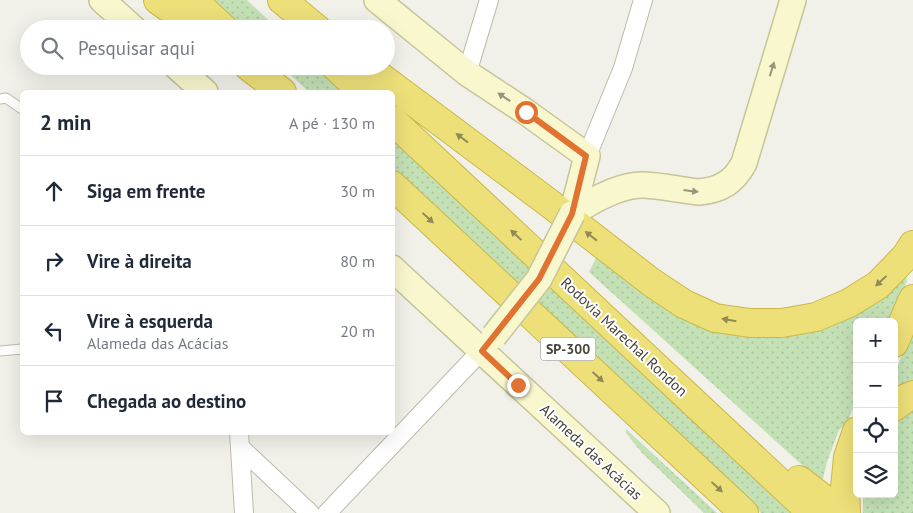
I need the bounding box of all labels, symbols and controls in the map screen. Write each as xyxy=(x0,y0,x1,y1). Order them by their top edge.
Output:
search box xyxy=(20,20,395,75)
icon: search xyxy=(38,34,66,62)
text: Pesquisar aqui xyxy=(78,36,195,60)
one-way arrow xyxy=(768,62,776,77)
one-way arrow xyxy=(497,92,511,102)
route start xyxy=(515,101,538,124)
text: 2 min xyxy=(40,109,91,136)
text: A pé · 130 m xyxy=(289,113,375,133)
one-way arrow xyxy=(456,133,469,144)
icon: ahead xyxy=(40,177,68,205)
text: Siga em frente xyxy=(87,179,205,203)
text: 30 m xyxy=(340,181,375,201)
one-way arrow xyxy=(684,187,700,195)
one-way arrow xyxy=(422,212,434,224)
one-way arrow xyxy=(511,229,523,241)
one-way arrow xyxy=(585,231,598,242)
icon: right xyxy=(40,247,68,275)
text: Vire à direita xyxy=(87,249,192,273)
text: 80 m xyxy=(340,251,375,271)
street label: Rodovia Marechal Rondon xyxy=(557,273,692,400)
one-way arrow xyxy=(875,275,887,287)
text: Vire à esquerda xyxy=(87,309,213,333)
one-way arrow xyxy=(720,315,736,323)
icon: left xyxy=(40,317,68,345)
map controls xyxy=(853,318,898,498)
button: + xyxy=(853,318,898,363)
text: 20 m xyxy=(340,321,375,341)
text: Alameda das Acácias xyxy=(87,333,228,353)
road number: SP-300 xyxy=(540,338,596,360)
button: − xyxy=(853,363,898,408)
one-way arrow xyxy=(592,371,604,383)
route end xyxy=(507,374,530,397)
icon: arrive xyxy=(40,387,68,415)
text: Chegada ao destino xyxy=(87,389,246,413)
street label: Alameda das Acácias xyxy=(536,399,646,504)
button: locate xyxy=(853,408,898,453)
button: layers xyxy=(853,453,898,498)
one-way arrow xyxy=(711,482,723,493)

